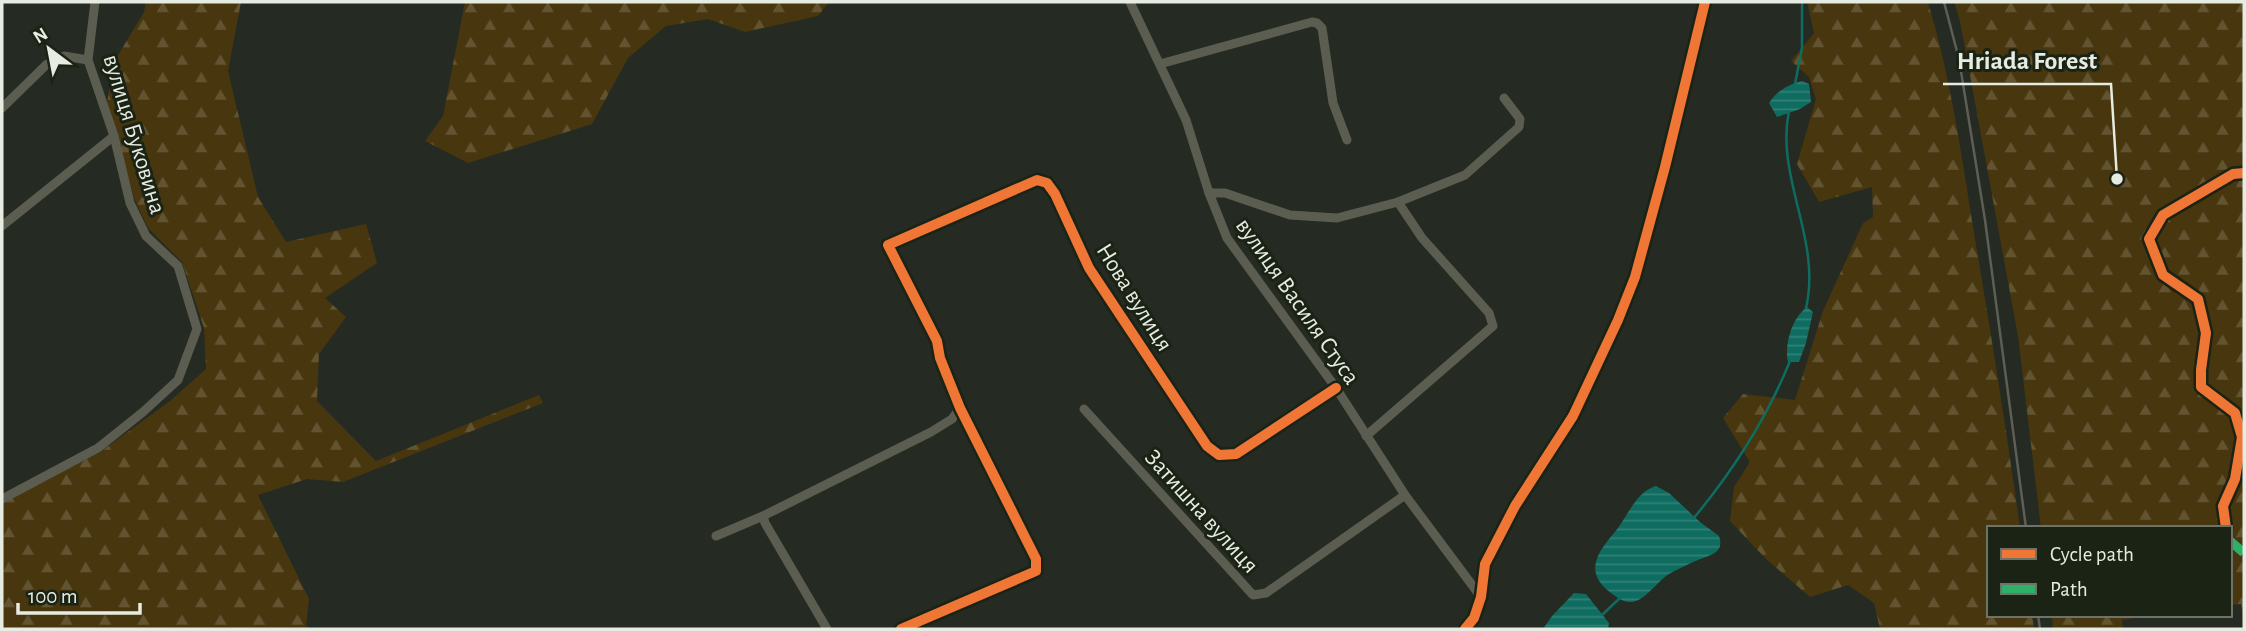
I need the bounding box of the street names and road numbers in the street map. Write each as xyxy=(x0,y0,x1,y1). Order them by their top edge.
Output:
street label: вулиця Буковина xyxy=(98,52,170,217)
street label: вулиця Василя Стуса xyxy=(1231,214,1364,389)
street label: Нова вулиця xyxy=(1092,239,1177,356)
street label: Затишна вулиця xyxy=(1140,445,1263,578)

